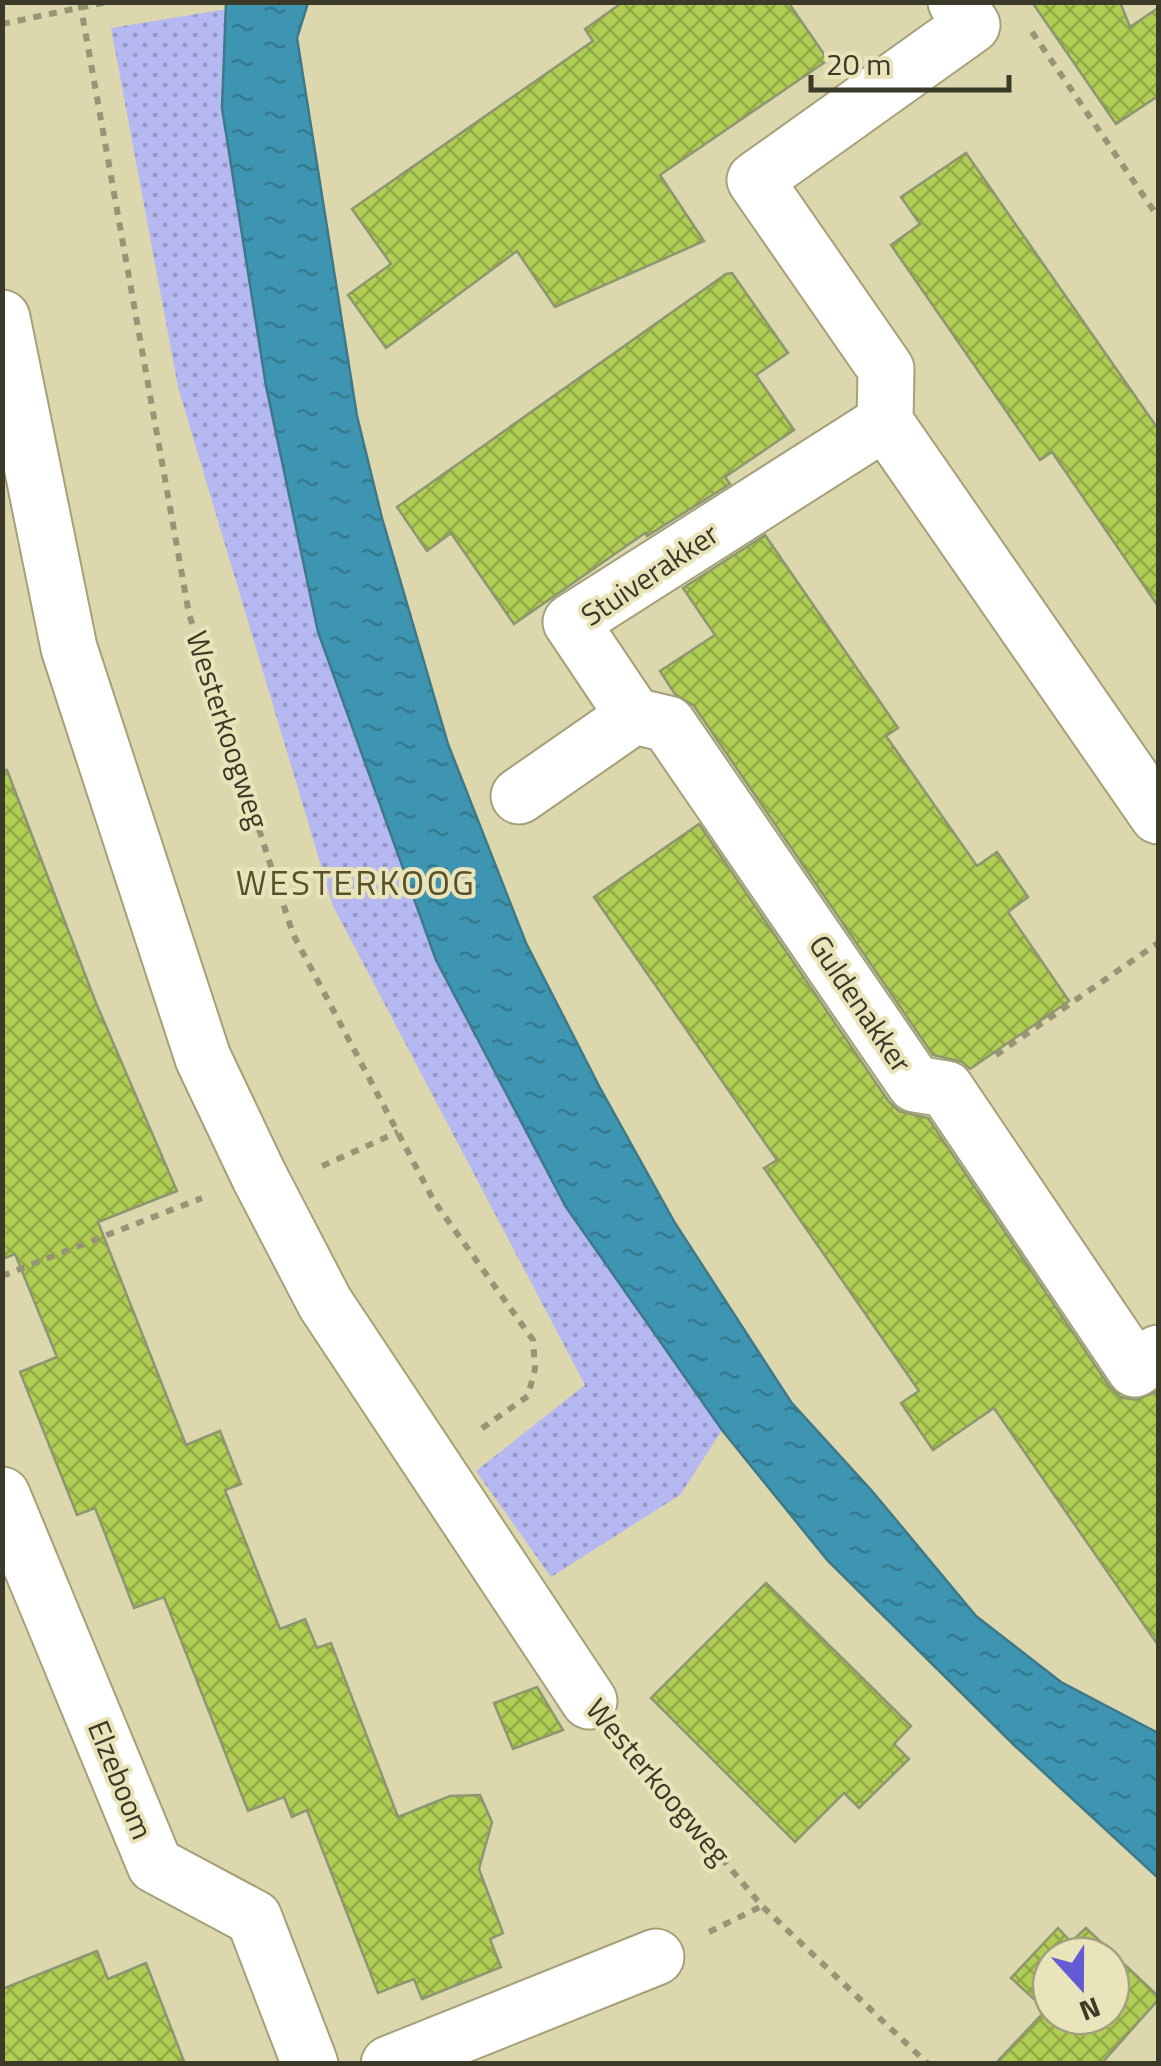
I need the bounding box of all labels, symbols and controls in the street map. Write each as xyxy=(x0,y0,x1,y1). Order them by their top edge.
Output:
scale bar xyxy=(811,30,1008,92)
text: 20 m xyxy=(826,41,891,87)
street label: Stuiverakker xyxy=(571,511,728,637)
street label: Westerkoogweg xyxy=(174,625,282,835)
district label: WESTERKOOG xyxy=(236,855,476,909)
street label: Guldenakker xyxy=(798,925,924,1082)
street label: Westerkoogweg xyxy=(575,1688,742,1875)
street label: Elzeboom xyxy=(76,1713,166,1846)
north arrow xyxy=(1031,1936,1131,2036)
text: N xyxy=(1073,1986,1107,2033)

